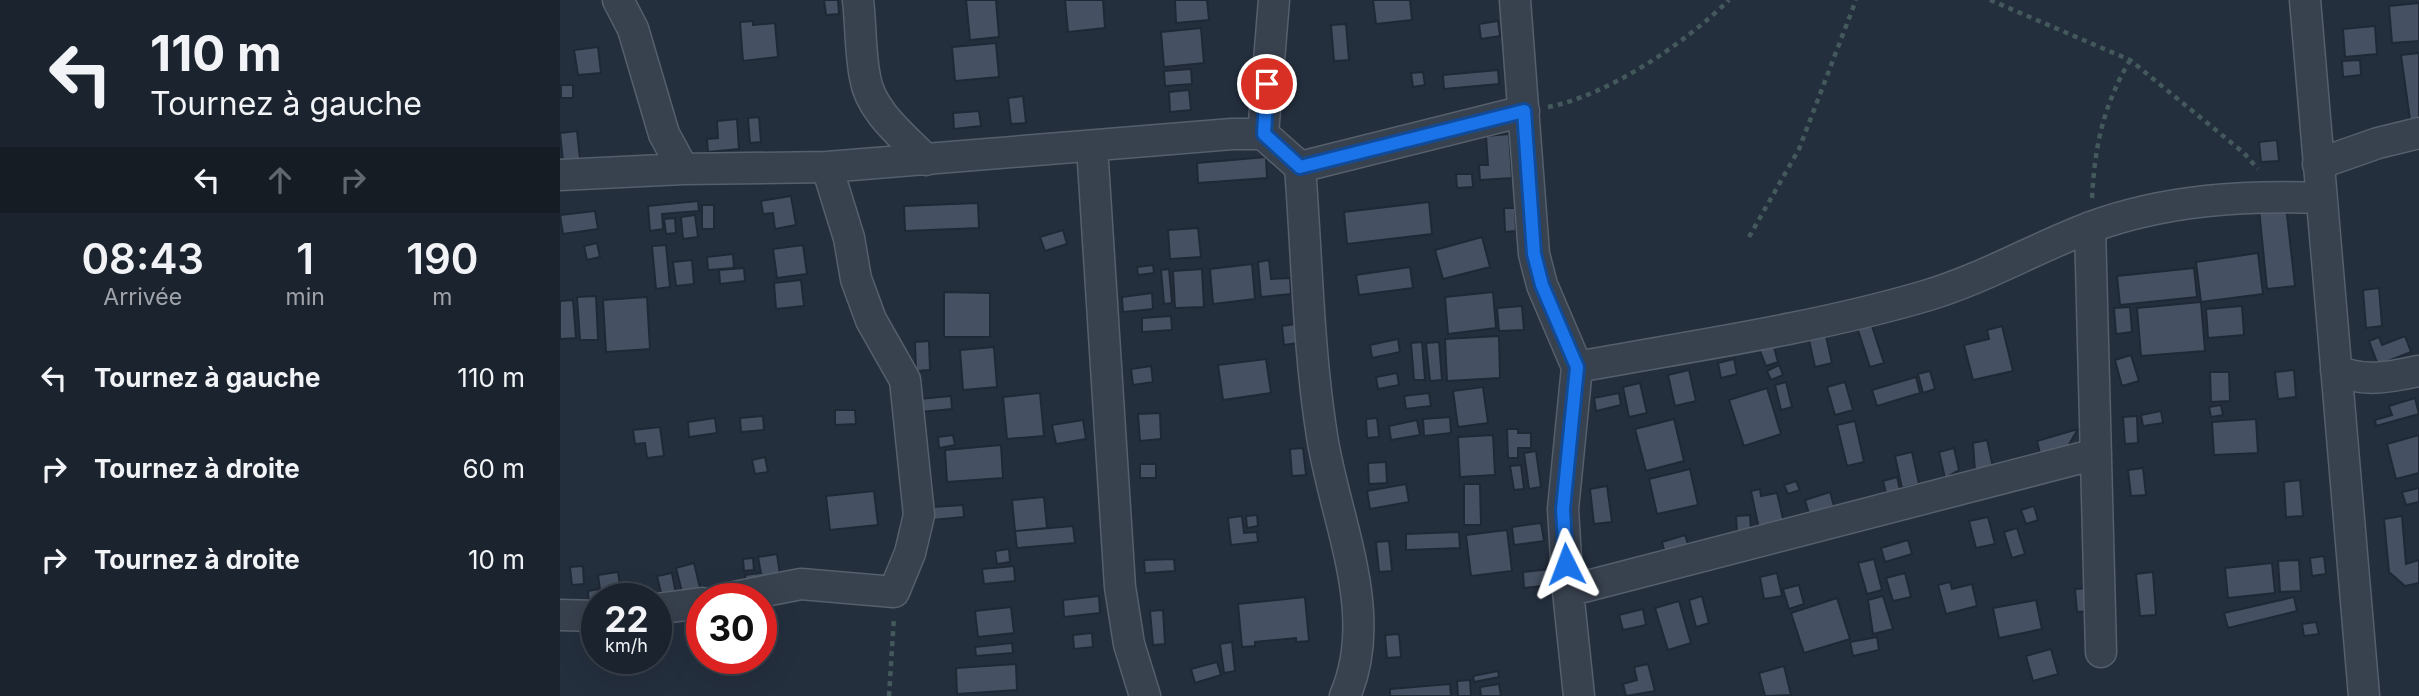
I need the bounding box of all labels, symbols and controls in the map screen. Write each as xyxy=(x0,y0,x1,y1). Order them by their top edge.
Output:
text: 110 m xyxy=(150,24,282,83)
icon: left xyxy=(35,28,126,119)
pin xyxy=(1237,54,1297,114)
icon: arrive xyxy=(1248,65,1286,103)
text: Tournez à gauche xyxy=(150,84,422,123)
icon: left xyxy=(188,161,226,199)
icon: ahead xyxy=(261,161,299,199)
icon: right xyxy=(334,161,372,199)
text: 08:43 xyxy=(81,233,204,284)
text: 1 xyxy=(296,233,314,284)
text: 190 xyxy=(406,233,479,284)
text: Arrivée xyxy=(103,283,182,311)
text: min xyxy=(286,283,325,311)
text: m xyxy=(432,283,452,311)
icon: left xyxy=(35,359,73,397)
text: Tournez à gauche xyxy=(94,362,320,393)
text: 110 m xyxy=(457,362,525,393)
icon: right xyxy=(35,450,73,488)
text: Tournez à droite xyxy=(94,453,300,484)
text: 60 m xyxy=(462,453,525,484)
position arrow xyxy=(1529,527,1603,601)
icon: right xyxy=(35,541,73,579)
text: Tournez à droite xyxy=(94,544,300,575)
text: 10 m xyxy=(468,544,525,575)
speed limit sign: 30 xyxy=(686,583,777,674)
text: 22 xyxy=(604,598,649,640)
text: km/h xyxy=(605,635,648,656)

